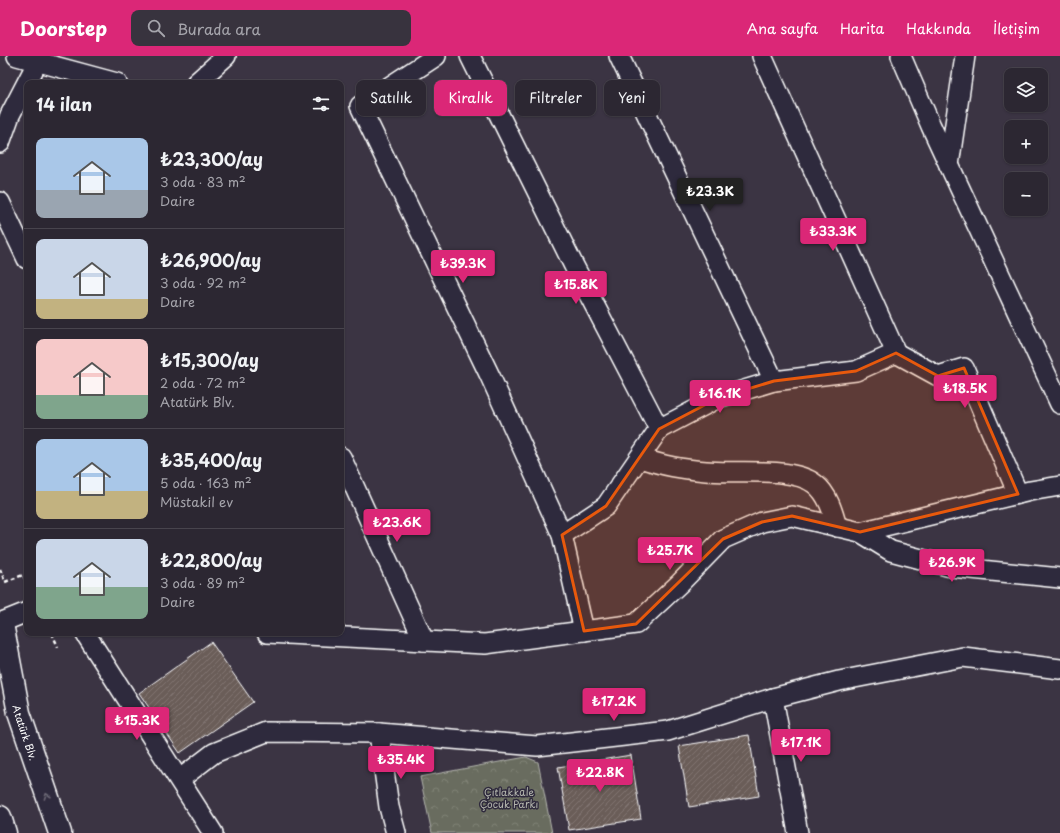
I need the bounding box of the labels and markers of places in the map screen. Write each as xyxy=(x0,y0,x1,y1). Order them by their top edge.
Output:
pin: ₺23.3K xyxy=(677,178,743,212)
pin: ₺33.3K xyxy=(800,218,866,252)
pin: ₺39.3K xyxy=(430,250,496,284)
pin: ₺15.8K xyxy=(543,271,609,305)
pin: ₺18.5K xyxy=(932,375,998,409)
pin: ₺16.1K xyxy=(687,380,753,414)
pin: ₺23.6K xyxy=(364,509,430,543)
pin: ₺25.7K xyxy=(637,537,703,571)
pin: ₺26.9K xyxy=(919,549,985,583)
pin: ₺17.2K xyxy=(581,688,647,722)
pin: ₺15.3K xyxy=(104,707,170,741)
pin: ₺17.1K xyxy=(768,729,834,763)
pin: ₺35.4K xyxy=(368,746,434,780)
pin: ₺22.8K xyxy=(567,759,633,793)

